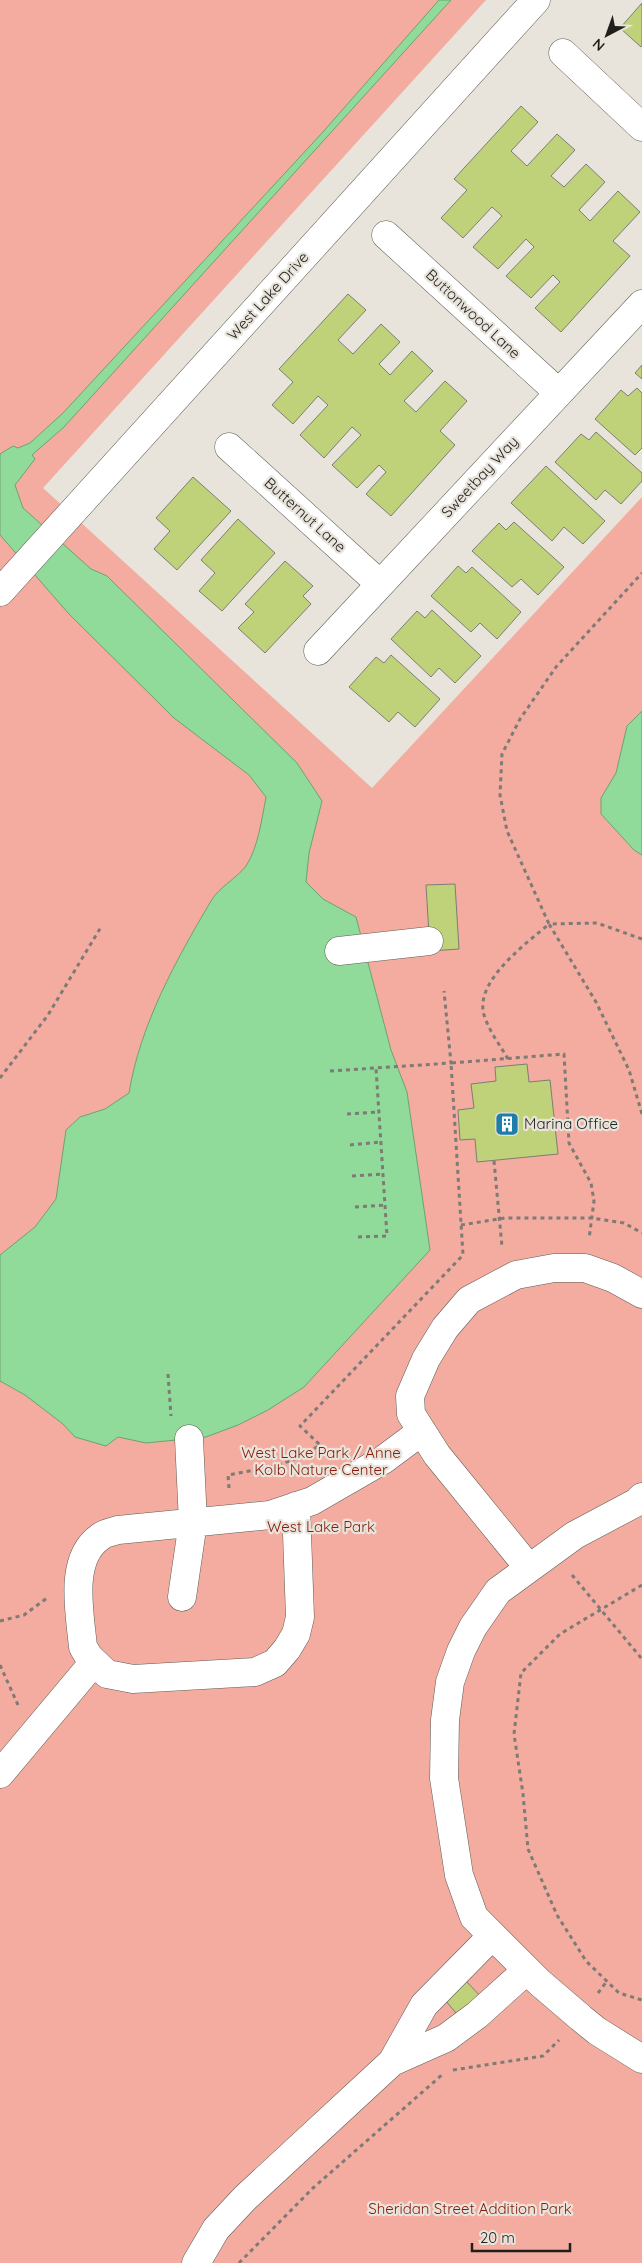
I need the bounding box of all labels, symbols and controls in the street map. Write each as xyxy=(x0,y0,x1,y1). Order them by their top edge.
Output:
north arrow xyxy=(582,10,632,60)
text: N xyxy=(589,35,608,55)
street label: West Lake Drive xyxy=(223,248,312,344)
street label: Buttonwood Lane xyxy=(422,265,525,363)
street label: Sweetbay Way xyxy=(437,432,522,521)
street label: Butternut Lane xyxy=(261,473,350,556)
building icon: Marina Office xyxy=(494,1111,520,1137)
place label: Marina Office xyxy=(524,1114,618,1133)
park label: West Lake Park / Anne Kolb Nature Center xyxy=(241,1443,401,1479)
park label: West Lake Park xyxy=(267,1517,375,1536)
park label: Sheridan Street Addition Park xyxy=(368,2199,572,2218)
scale bar xyxy=(472,2220,570,2252)
text: 20 m xyxy=(480,2228,515,2247)

